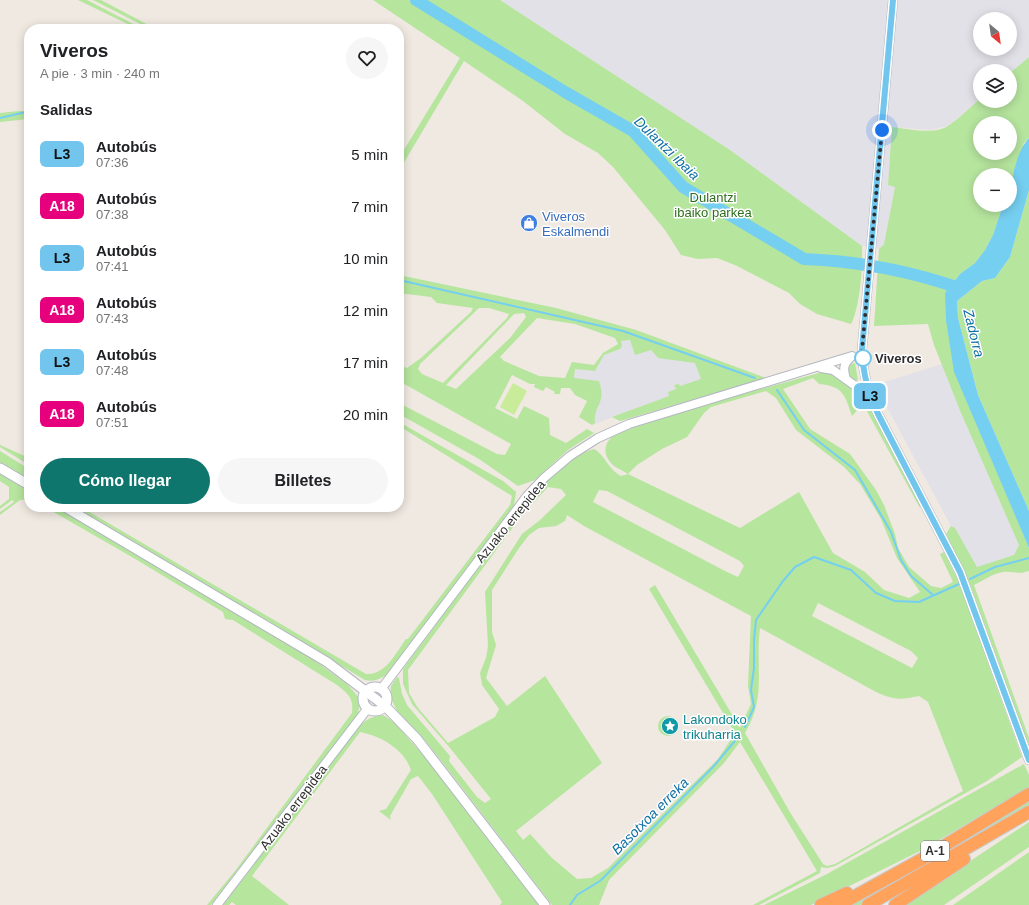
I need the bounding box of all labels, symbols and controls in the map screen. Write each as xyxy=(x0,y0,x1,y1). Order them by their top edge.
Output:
north arrow xyxy=(973,12,1017,56)
map controls xyxy=(973,12,1017,212)
button: heart xyxy=(346,37,388,79)
text: Viveros xyxy=(40,40,108,61)
button: layers xyxy=(973,64,1017,108)
text: A pie · 3 min · 240 m xyxy=(40,66,160,81)
text: Salidas xyxy=(40,101,93,118)
water label: Dulantzi ibaia xyxy=(631,113,703,183)
button: + xyxy=(973,116,1017,160)
your location xyxy=(872,120,892,140)
text: Autobús xyxy=(96,138,157,155)
text: L3 xyxy=(54,146,70,162)
text: 5 min xyxy=(351,146,388,163)
text: 07:36 xyxy=(96,155,129,170)
button: − xyxy=(973,168,1017,212)
text: Autobús xyxy=(96,190,157,207)
park label: Dulantzi ibaiko parkea xyxy=(674,190,752,220)
text: A18 xyxy=(49,198,75,214)
text: 7 min xyxy=(351,198,388,215)
text: 07:38 xyxy=(96,207,129,222)
place label: Viveros Eskalmendi xyxy=(542,209,609,239)
shop icon: Viveros Eskalmendi xyxy=(519,213,539,233)
text: Autobús xyxy=(96,242,157,259)
text: L3 xyxy=(54,250,70,266)
text: 10 min xyxy=(343,250,388,267)
text: 07:41 xyxy=(96,259,129,274)
text: Autobús xyxy=(96,294,157,311)
text: A18 xyxy=(49,302,75,318)
text: 12 min xyxy=(343,302,388,319)
water label: Zadorra xyxy=(960,306,988,359)
text: 07:43 xyxy=(96,311,129,326)
text: Autobús xyxy=(96,346,157,363)
marker: Viveros xyxy=(854,349,872,367)
place label: Viveros xyxy=(875,351,922,366)
text: L3 xyxy=(54,354,70,370)
text: 17 min xyxy=(343,354,388,371)
text: 07:48 xyxy=(96,363,129,378)
line badge: L3 xyxy=(852,383,888,409)
text: L3 xyxy=(862,388,878,404)
text: Autobús xyxy=(96,398,157,415)
text: A18 xyxy=(49,406,75,422)
text: 20 min xyxy=(343,406,388,423)
text: 07:51 xyxy=(96,415,129,430)
button: Cómo llegar xyxy=(40,458,210,504)
button: Billetes xyxy=(218,458,388,504)
street label: Azuako errepidea xyxy=(472,476,549,566)
place label: Lakondoko trikuharria xyxy=(683,712,747,742)
place icon: Lakondoko trikuharria xyxy=(660,716,680,736)
street label: Azuako errepidea xyxy=(257,761,331,853)
water label: Basotxoa erreka xyxy=(608,774,692,858)
road number: A-1 xyxy=(921,841,949,861)

